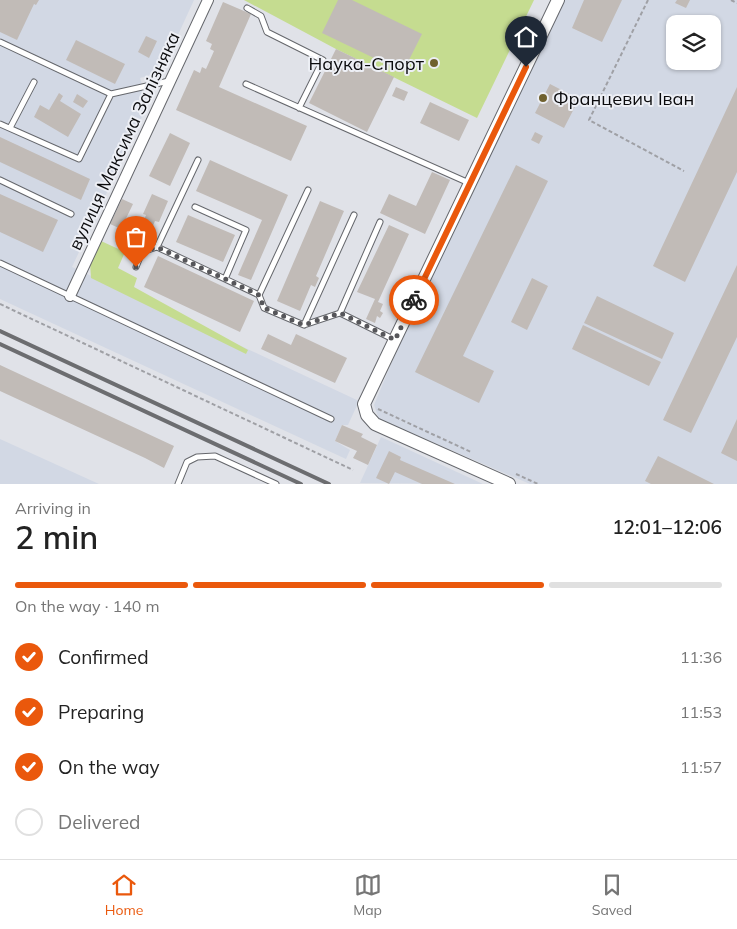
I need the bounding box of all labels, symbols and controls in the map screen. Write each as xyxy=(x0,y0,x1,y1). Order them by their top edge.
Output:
map controls xyxy=(666,15,721,70)
button: layers xyxy=(666,15,721,70)
pin xyxy=(505,16,547,67)
icon: home xyxy=(512,23,540,51)
street label: вулиця Максима Залізняка xyxy=(63,28,185,254)
place label: Наука-Спорт xyxy=(309,52,425,75)
marker: Наука-Спорт xyxy=(428,57,440,69)
place label: Францевич Іван xyxy=(553,87,694,110)
marker: Францевич Іван xyxy=(537,92,549,104)
pin xyxy=(115,216,157,267)
icon: bag xyxy=(122,223,150,251)
courier xyxy=(389,275,439,325)
icon: bike xyxy=(400,286,428,314)
text: Arriving in xyxy=(15,498,91,518)
text: 12:01–12:06 xyxy=(612,515,722,539)
text: 2 min xyxy=(15,517,98,557)
text: On the way · 140 m xyxy=(15,596,160,616)
icon: check xyxy=(15,643,43,671)
text: Confirmed xyxy=(58,645,149,669)
text: 11:36 xyxy=(680,647,722,667)
icon: check xyxy=(15,698,43,726)
text: Preparing xyxy=(58,700,144,724)
text: 11:53 xyxy=(680,702,722,722)
icon: check xyxy=(15,753,43,781)
text: On the way xyxy=(58,755,160,779)
text: 11:57 xyxy=(680,757,722,777)
text: Delivered xyxy=(58,810,140,834)
tab: Home xyxy=(105,871,143,919)
tab: Map xyxy=(353,871,382,919)
tab: Saved xyxy=(592,871,632,919)

